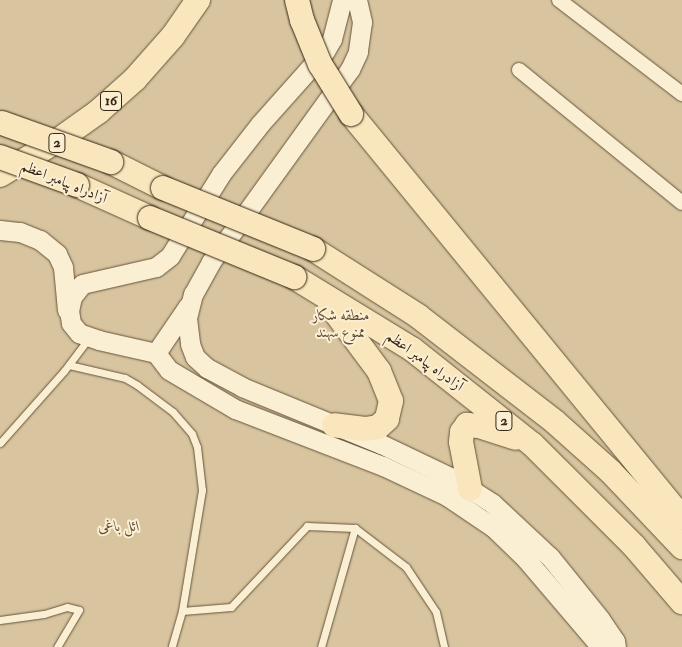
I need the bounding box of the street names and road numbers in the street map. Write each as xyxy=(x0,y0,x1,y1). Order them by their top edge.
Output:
road number: 16 xyxy=(100,90,122,112)
road number: 2 xyxy=(48,132,66,154)
street label: آزادراه پیامبر اعظم xyxy=(18,157,110,207)
street label: آزادراه پیامبر اعظم xyxy=(383,327,467,395)
road number: 2 xyxy=(495,410,513,432)

